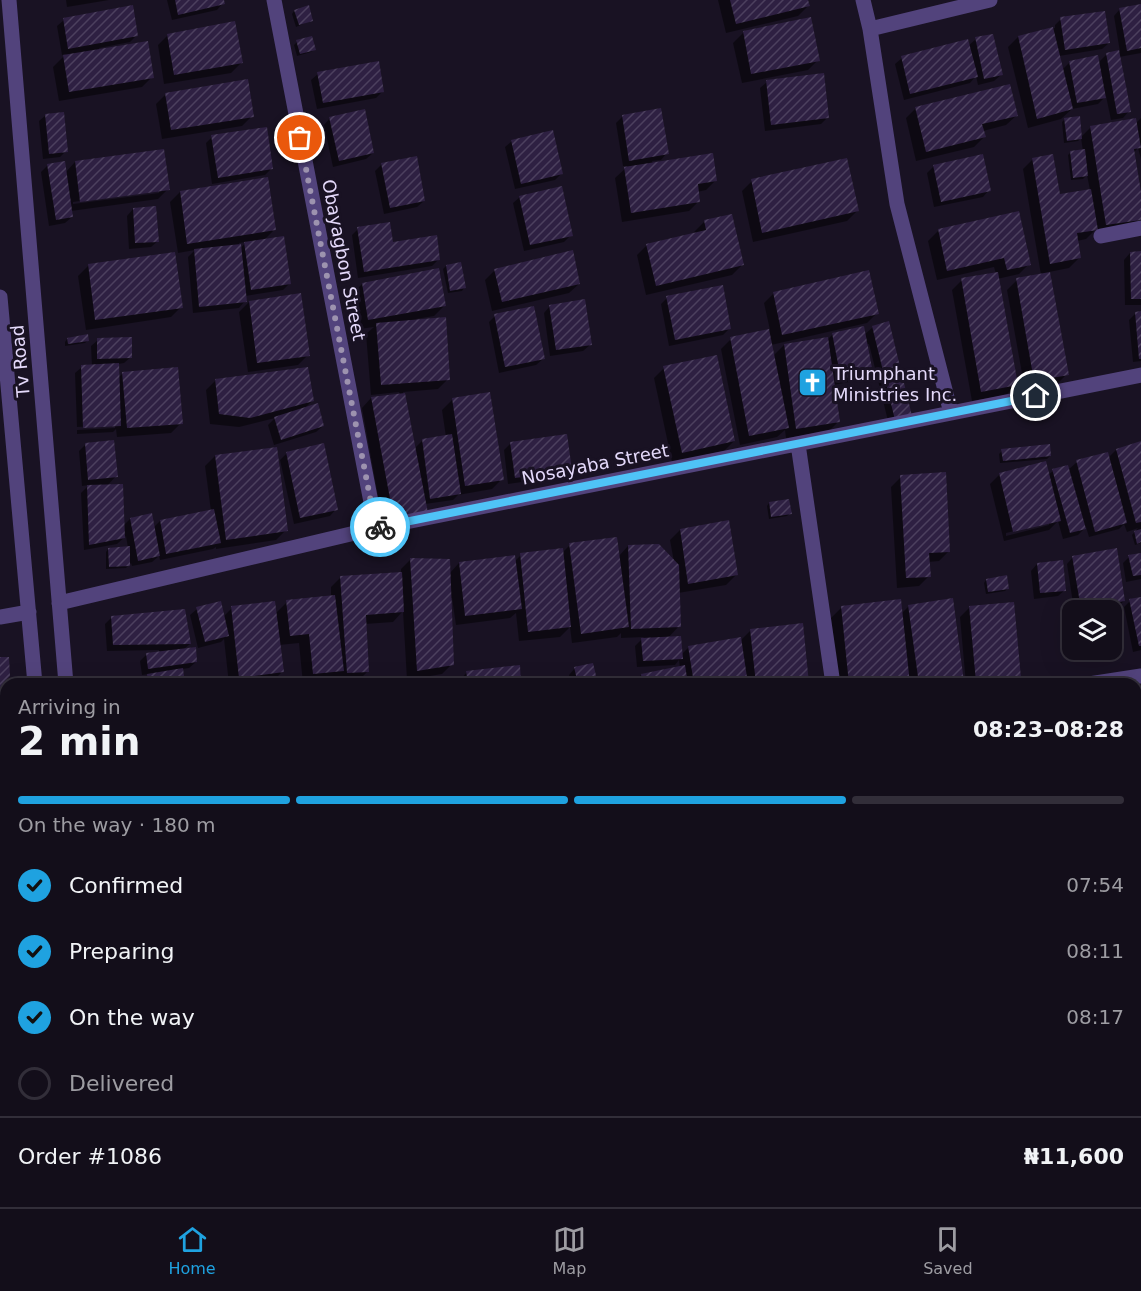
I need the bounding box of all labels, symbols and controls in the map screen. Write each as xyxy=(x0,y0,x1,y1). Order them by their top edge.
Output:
pin xyxy=(274,112,325,163)
icon: bag xyxy=(283,121,316,154)
street label: Obayagbon Street xyxy=(318,178,370,342)
street label: Tv Road xyxy=(6,324,34,399)
place label: Triumphant Ministries Inc. xyxy=(832,363,957,405)
church icon: Triumphant Ministries Inc. xyxy=(796,367,828,399)
pin xyxy=(1010,370,1061,421)
icon: home xyxy=(1019,379,1052,412)
street label: Nosayaba Street xyxy=(520,439,670,489)
courier xyxy=(350,497,410,557)
icon: bike xyxy=(364,511,397,544)
map controls xyxy=(1062,600,1122,660)
button: layers xyxy=(1062,600,1122,660)
text: Arriving in xyxy=(18,695,121,719)
text: 08:23–08:28 xyxy=(973,717,1124,742)
text: 2 min xyxy=(18,719,140,764)
text: On the way · 180 m xyxy=(18,813,216,837)
icon: check xyxy=(18,869,51,902)
text: Confirmed xyxy=(69,873,183,898)
text: 07:54 xyxy=(1066,873,1124,897)
icon: check xyxy=(18,935,51,968)
text: Preparing xyxy=(69,939,175,964)
text: 08:11 xyxy=(1066,939,1124,963)
icon: check xyxy=(18,1001,51,1034)
text: On the way xyxy=(69,1005,195,1030)
text: 08:17 xyxy=(1066,1005,1124,1029)
text: Delivered xyxy=(69,1071,174,1096)
text: Order #1086 xyxy=(18,1144,162,1169)
text: ₦11,600 xyxy=(1024,1144,1124,1169)
tab: Home xyxy=(168,1223,216,1278)
tab: Map xyxy=(553,1223,586,1278)
tab: Saved xyxy=(923,1223,973,1278)

